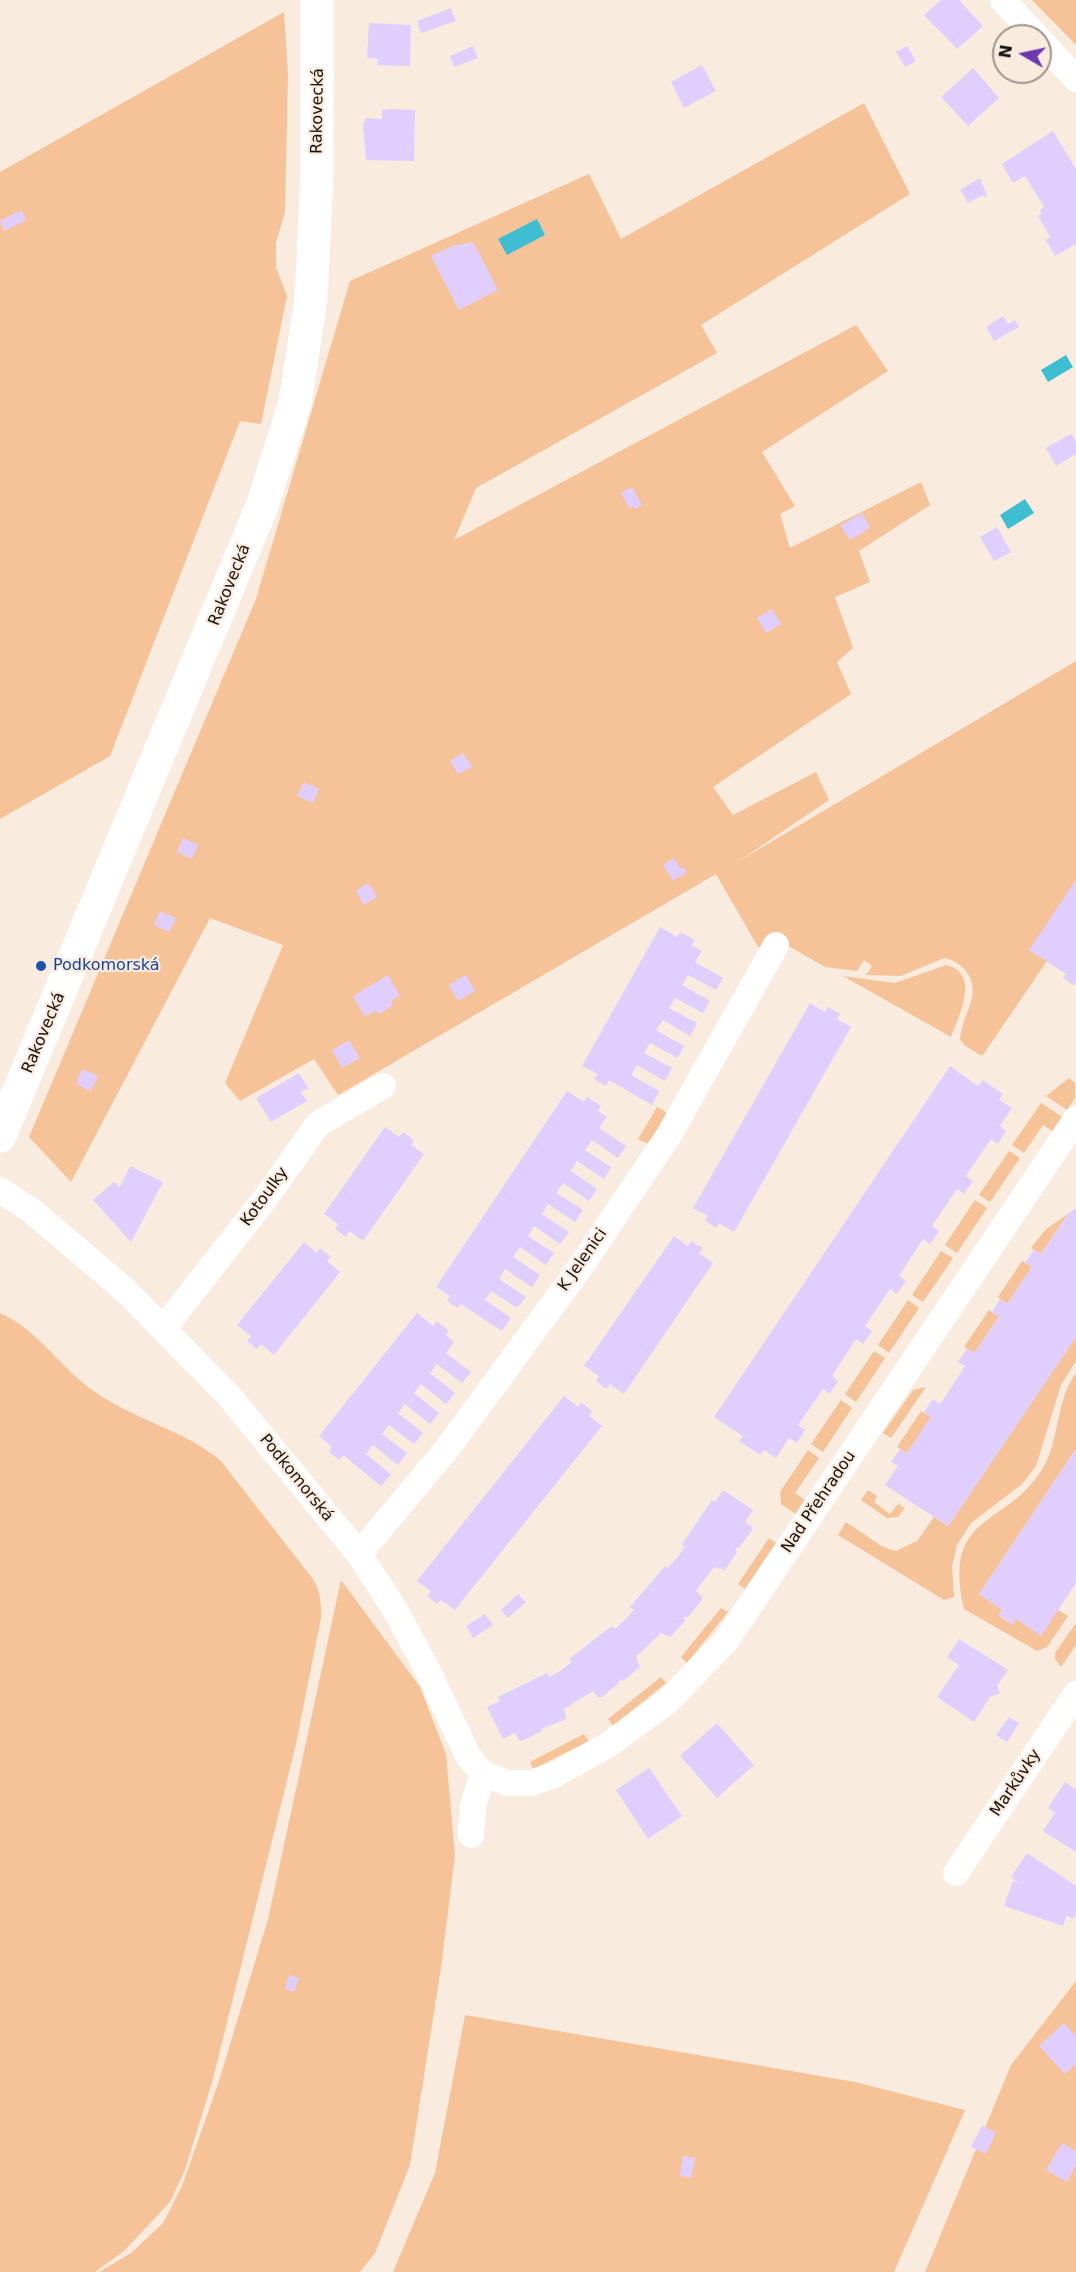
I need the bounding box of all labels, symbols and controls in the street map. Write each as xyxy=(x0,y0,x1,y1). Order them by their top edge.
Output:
north arrow xyxy=(992,24,1052,84)
text: N xyxy=(995,43,1016,60)
street label: Rakovecká xyxy=(308,68,328,154)
street label: Rakovecká xyxy=(205,542,255,628)
place label: Podkomorská xyxy=(53,956,160,976)
marker: Podkomorská xyxy=(34,959,48,973)
street label: Rakovecká xyxy=(18,990,70,1076)
street label: Kotoulky xyxy=(237,1164,293,1230)
street label: K Jelenici xyxy=(554,1225,612,1295)
street label: Podkomorská xyxy=(255,1431,337,1525)
street label: Nad Přehradou xyxy=(778,1447,860,1557)
street label: Markůvky xyxy=(987,1746,1045,1820)

